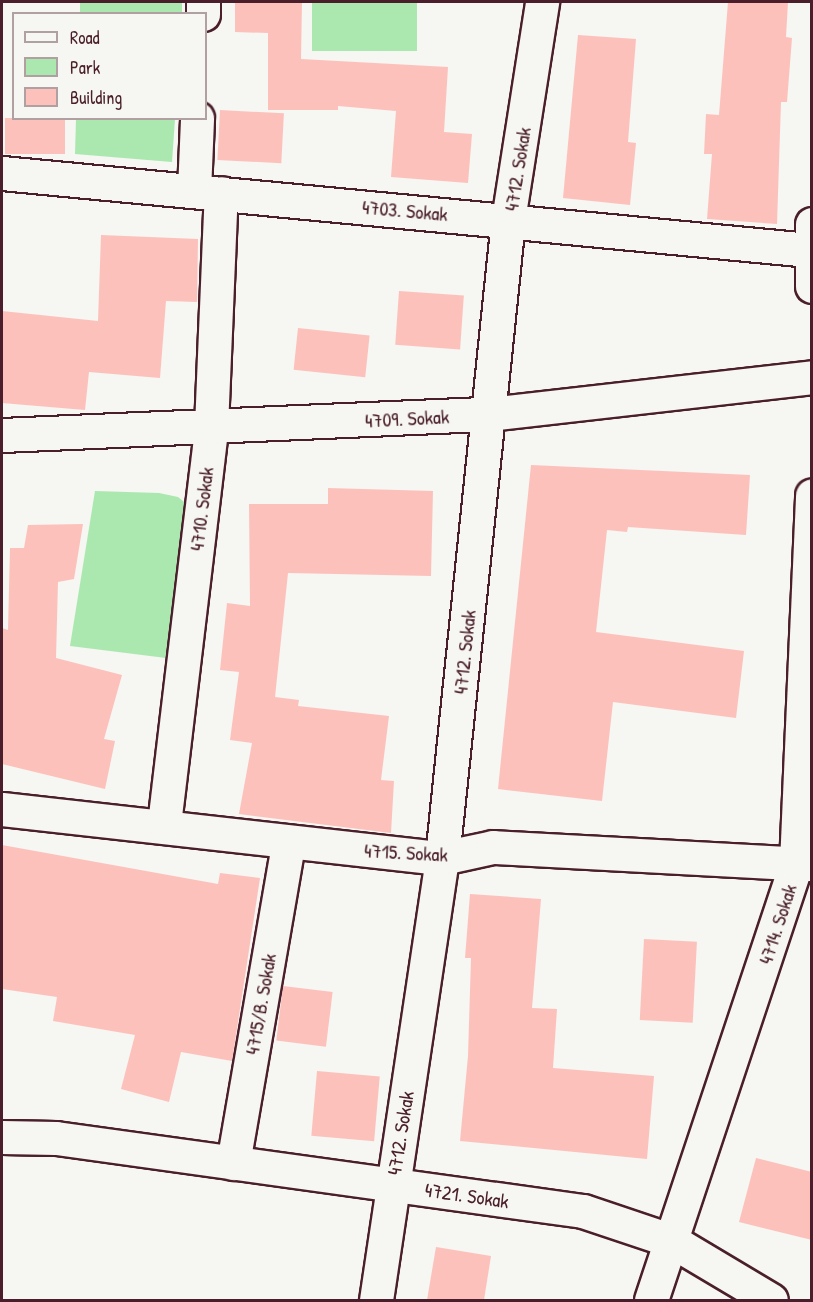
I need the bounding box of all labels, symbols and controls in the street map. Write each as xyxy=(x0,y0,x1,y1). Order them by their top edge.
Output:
legend xyxy=(12,12,207,120)
text: Road xyxy=(70,25,100,50)
text: Park xyxy=(70,55,100,80)
text: Building xyxy=(70,85,122,110)
street label: 4712. Sokak xyxy=(499,125,535,213)
street label: 4703. Sokak xyxy=(361,194,449,226)
street label: 4709. Sokak xyxy=(364,404,450,432)
street label: 4710. Sokak xyxy=(184,466,218,552)
street label: 4712. Sokak xyxy=(448,609,480,695)
street label: 4715. Sokak xyxy=(364,838,448,866)
street label: 4714. Sokak xyxy=(753,881,801,967)
street label: 4715/B. Sokak xyxy=(239,952,281,1056)
street label: 4712. Sokak xyxy=(382,1089,418,1177)
street label: 4721. Sokak xyxy=(423,1177,511,1213)

